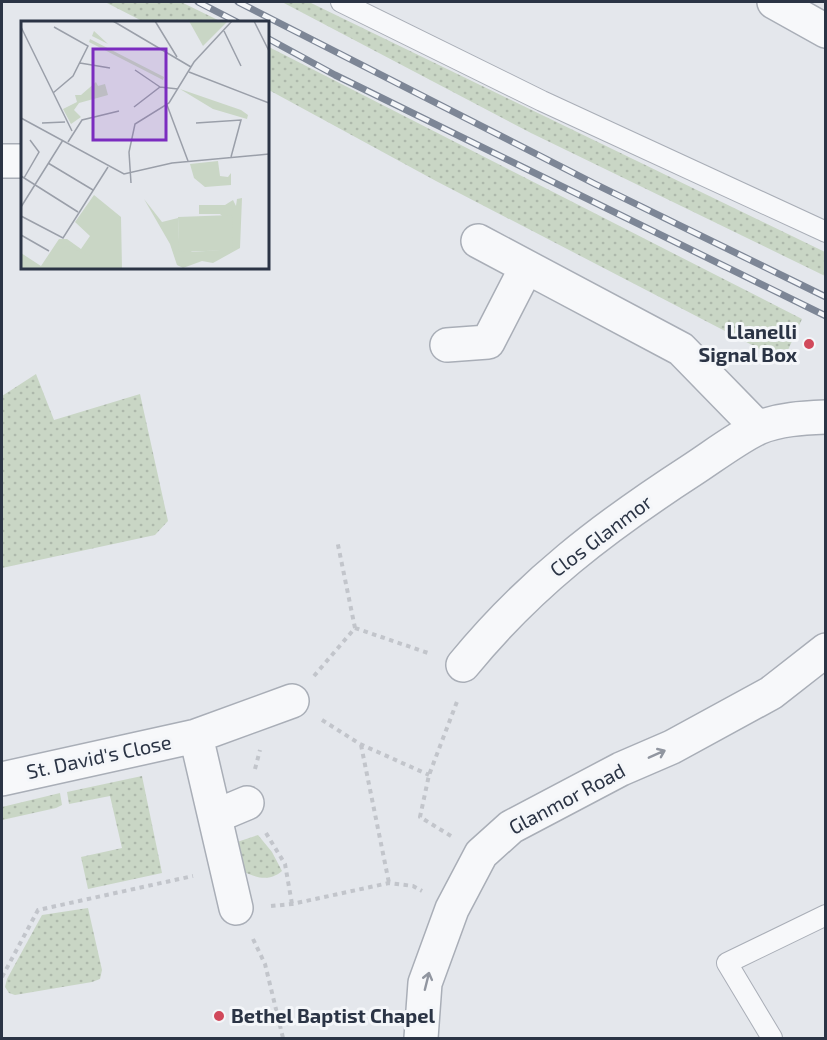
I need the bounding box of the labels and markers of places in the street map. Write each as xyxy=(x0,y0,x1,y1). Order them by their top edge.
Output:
place label: Llanelli Signal Box xyxy=(699,319,798,366)
marker: Llanelli Signal Box xyxy=(802,337,816,351)
place label: Bethel Baptist Chapel xyxy=(231,1003,436,1027)
marker: Bethel Baptist Chapel xyxy=(212,1009,226,1023)

